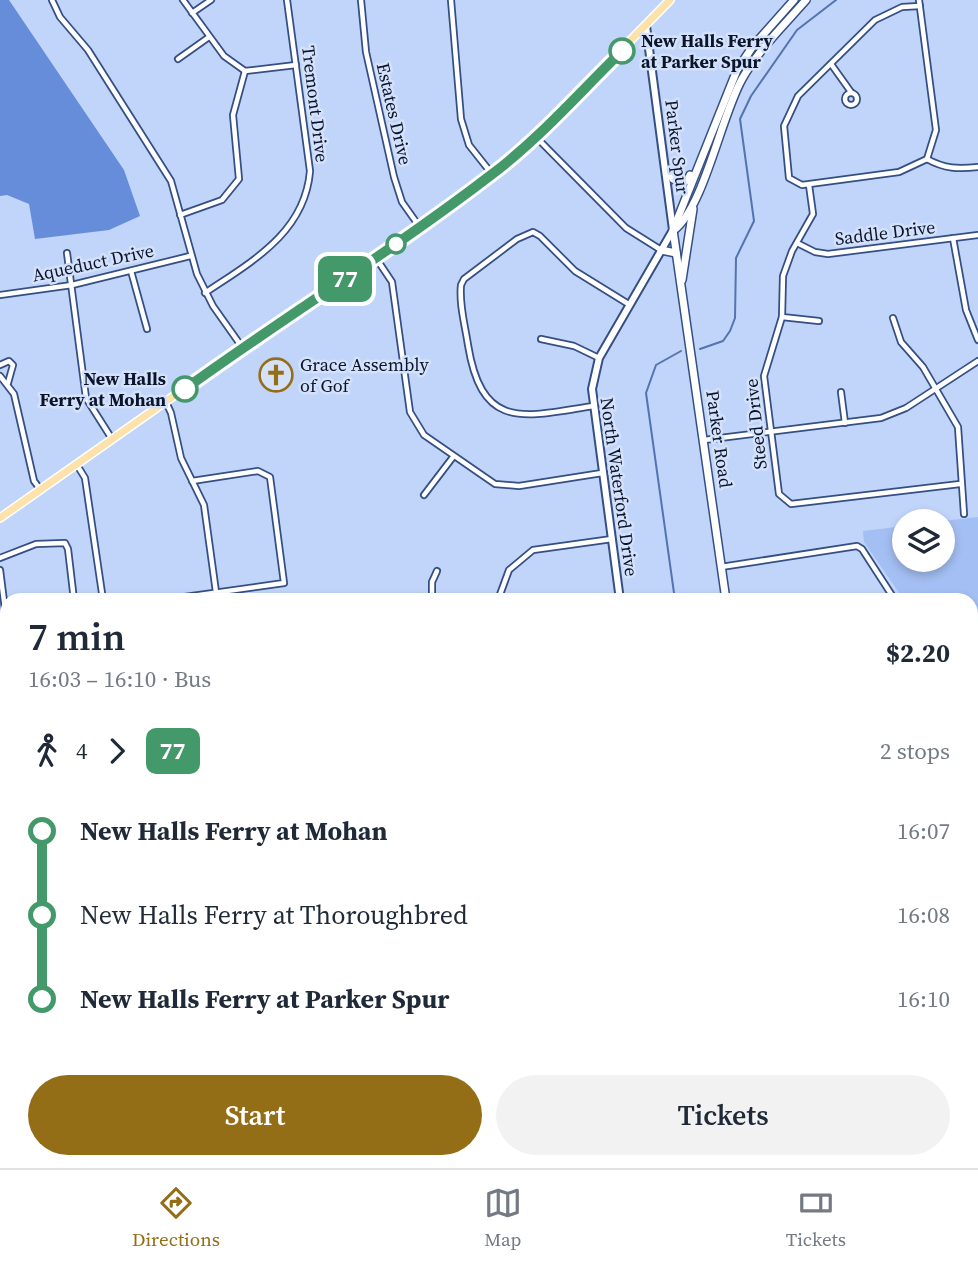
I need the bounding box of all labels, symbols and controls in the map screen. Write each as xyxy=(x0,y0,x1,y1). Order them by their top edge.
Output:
place label: New Halls Ferry at Parker Spur xyxy=(641,28,773,74)
marker: New Halls Ferry at Parker Spur xyxy=(609,38,635,64)
street label: Tremont Drive xyxy=(296,44,335,164)
street label: Estates Drive xyxy=(371,60,418,167)
street label: Parker Spur xyxy=(659,98,696,196)
street label: Saddle Drive xyxy=(833,214,937,251)
unlabelled marker xyxy=(386,234,406,254)
street label: Aqueduct Drive xyxy=(30,237,156,288)
line badge: 77 xyxy=(314,256,376,302)
text: 77 xyxy=(332,262,358,295)
place label: Grace Assembly of Gof xyxy=(300,352,429,398)
church icon: Grace Assembly of Gof xyxy=(257,356,295,394)
place label: New Halls Ferry at Mohan xyxy=(39,366,166,412)
marker: New Halls Ferry at Mohan xyxy=(172,376,198,402)
street label: Steed Drive xyxy=(738,377,773,471)
street label: Parker Road xyxy=(700,388,739,489)
street label: North Waterford Drive xyxy=(595,396,644,578)
map controls xyxy=(892,509,955,572)
button: layers xyxy=(892,509,955,572)
text: 7 min xyxy=(28,611,126,663)
text: $2.20 xyxy=(886,635,950,671)
text: 16:03 – 16:10 · Bus xyxy=(28,663,211,695)
icon: walk xyxy=(28,732,66,770)
icon: forward xyxy=(98,732,136,770)
text: 77 xyxy=(160,734,186,767)
text: 4 xyxy=(76,735,88,767)
text: 2 stops xyxy=(880,735,950,767)
text: New Halls Ferry at Mohan xyxy=(80,813,388,849)
text: 16:07 xyxy=(897,815,950,847)
text: New Halls Ferry at Thoroughbred xyxy=(80,897,468,933)
text: 16:08 xyxy=(897,899,950,931)
text: New Halls Ferry at Parker Spur xyxy=(80,981,449,1017)
text: 16:10 xyxy=(897,983,950,1015)
button: Start xyxy=(28,1075,482,1155)
button: Tickets xyxy=(496,1075,950,1155)
tab: Directions xyxy=(132,1184,220,1252)
tab: Map xyxy=(484,1184,522,1252)
tab: Tickets xyxy=(786,1184,846,1252)

